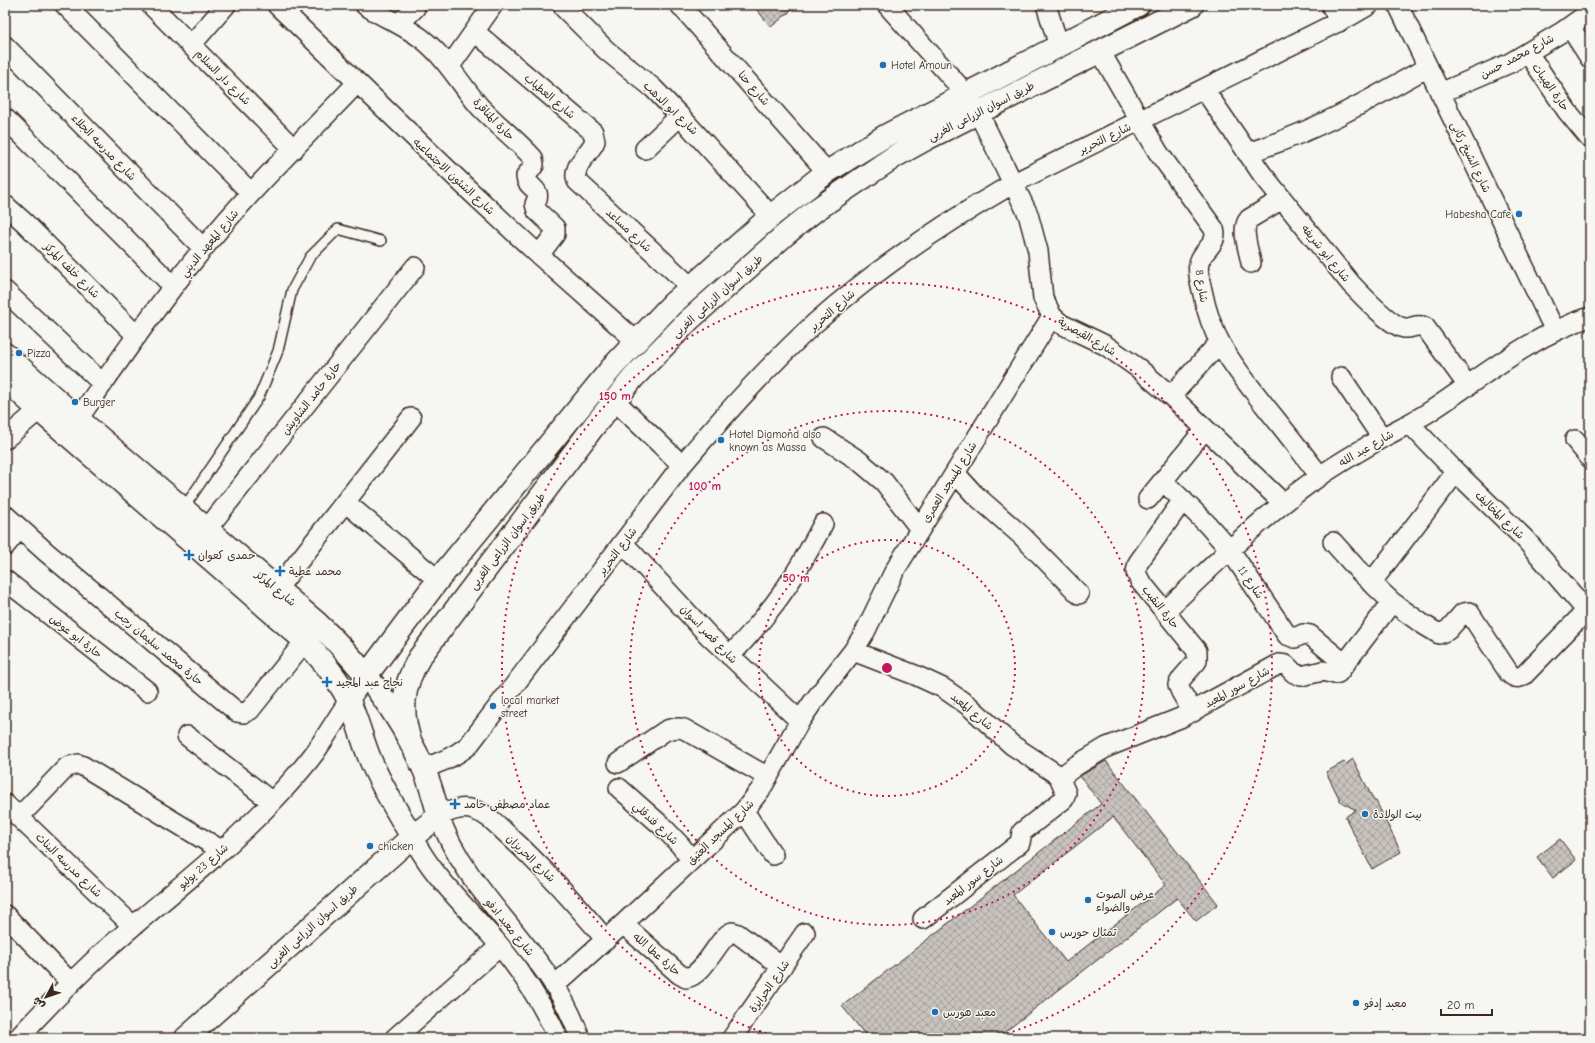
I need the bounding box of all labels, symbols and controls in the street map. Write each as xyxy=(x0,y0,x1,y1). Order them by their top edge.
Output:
street label: شارع محمد حسن xyxy=(1478,32,1557,83)
street label: شارع دار السلام xyxy=(191,47,253,109)
place label: Hotel Amoun xyxy=(891,59,952,72)
marker: Hotel Amoun xyxy=(878,60,888,70)
street label: حارة الهيبات xyxy=(1529,61,1572,114)
street label: شارع حنا xyxy=(734,68,772,109)
street label: شارع العطياب xyxy=(520,71,578,123)
street label: شارع ابو الدهب xyxy=(639,79,701,139)
street label: طريق اسوان الزراعى الغربى xyxy=(926,79,1037,145)
street label: حارة المناقرة xyxy=(470,96,517,143)
street label: شارع مدرسه الجلاء xyxy=(67,111,139,185)
street label: شارع التحرير xyxy=(1076,120,1134,159)
street label: شارع الشيخ ركابى xyxy=(1446,120,1493,196)
street label: شارع الشئون الاجتماعيه xyxy=(409,135,497,219)
street label: شارع مساعد xyxy=(602,206,654,256)
street label: شارع المعهد الديني xyxy=(178,207,244,282)
place label: Habesha Cafe xyxy=(1445,208,1511,221)
marker: Habesha Cafe xyxy=(1514,209,1524,219)
street label: شارع ابو شريفه xyxy=(1297,222,1353,286)
street label: شارع خلف المركز xyxy=(39,239,102,302)
street label: طريق اسوان الزراعى الغربى xyxy=(669,252,766,341)
street label: شارع 8 xyxy=(1191,269,1211,304)
street label: شارع التحرير xyxy=(806,287,859,336)
street label: شارع القيصرية xyxy=(1054,315,1118,360)
place label: Pizza xyxy=(27,347,51,360)
marker: Pizza xyxy=(14,348,24,358)
street label: حارة حامد الشاويش xyxy=(279,359,344,437)
text: 150 m xyxy=(599,389,631,403)
place label: Burger xyxy=(83,396,116,409)
marker: Burger xyxy=(70,397,80,407)
place label: Hotel Diamond also known as Massa xyxy=(729,428,821,454)
street label: شارع عبد الله xyxy=(1337,428,1397,471)
marker: Hotel Diamond also known as Massa xyxy=(716,435,726,445)
street label: شارع المسجد العمرى xyxy=(919,440,981,526)
text: 100 m xyxy=(689,479,721,493)
street label: شارع المخاليف xyxy=(1471,489,1527,543)
street label: طريق اسوان الزراعى الغربى xyxy=(467,490,549,593)
street label: شارع التحرير xyxy=(595,525,641,580)
marker: حمدى كعوان xyxy=(183,549,195,561)
place label: حمدى كعوان xyxy=(198,549,255,563)
street label: شارع 11 xyxy=(1233,564,1266,602)
marker: محمد عطية xyxy=(274,565,286,577)
place label: محمد عطية xyxy=(289,565,341,578)
street label: شارع المركز xyxy=(251,567,298,611)
text: 50 m xyxy=(782,571,810,585)
street label: حارة النقيب xyxy=(1139,583,1182,632)
street label: شارع قصر اسوان xyxy=(676,602,740,668)
street label: حارة محمد سليمان رجب xyxy=(111,607,206,689)
street label: حارة ابو عوض xyxy=(46,612,105,662)
centre of rings xyxy=(880,661,894,675)
street label: شارع سور المعبد xyxy=(1202,664,1273,712)
marker: نجاح عبد المجيد xyxy=(321,676,333,688)
place label: نجاح عبد المجيد xyxy=(336,676,403,690)
street label: شارع المعبد xyxy=(947,690,995,734)
place label: local market street xyxy=(501,694,560,720)
marker: local market street xyxy=(488,701,498,711)
street label: شارع المسجد العتيق xyxy=(684,797,758,869)
marker: عماد مصطفى حامد xyxy=(449,798,461,810)
place label: عماد مصطفى حامد xyxy=(464,798,551,812)
street label: شارع فندقلي xyxy=(628,799,681,850)
place label: بيت الولادة xyxy=(1373,808,1422,822)
marker: بيت الولادة xyxy=(1360,809,1370,819)
street label: شارع مدرسه البنات xyxy=(32,831,104,902)
street label: شارع الحريزان xyxy=(502,832,558,886)
place label: chicken xyxy=(378,840,414,853)
street label: شارع 23 يوليو xyxy=(175,841,232,894)
marker: chicken xyxy=(365,841,375,851)
street label: شارع سور المعبد xyxy=(941,853,1007,909)
street label: طريق اسوان الزراعى الغربى xyxy=(264,882,361,971)
place label: عرض الصوت والضواء xyxy=(1096,888,1154,914)
street label: شارع معبد ادفو xyxy=(480,895,537,960)
marker: عرض الصوت والضواء xyxy=(1083,895,1093,905)
place label: تمثال حورس xyxy=(1060,926,1117,940)
marker: تمثال حورس xyxy=(1047,927,1057,937)
street label: حارة عطا الله xyxy=(630,930,683,979)
street label: شارع الحرايزة xyxy=(747,958,794,1016)
north arrow xyxy=(26,977,66,1017)
scale bar xyxy=(1441,991,1492,1017)
text: ش xyxy=(30,994,48,1012)
place label: معبد إدفو xyxy=(1363,997,1407,1011)
marker: معبد إدفو xyxy=(1351,998,1361,1008)
text: 20 m xyxy=(1447,998,1475,1012)
place label: معبد هورس xyxy=(943,1006,996,1020)
marker: معبد هورس xyxy=(930,1007,940,1017)

